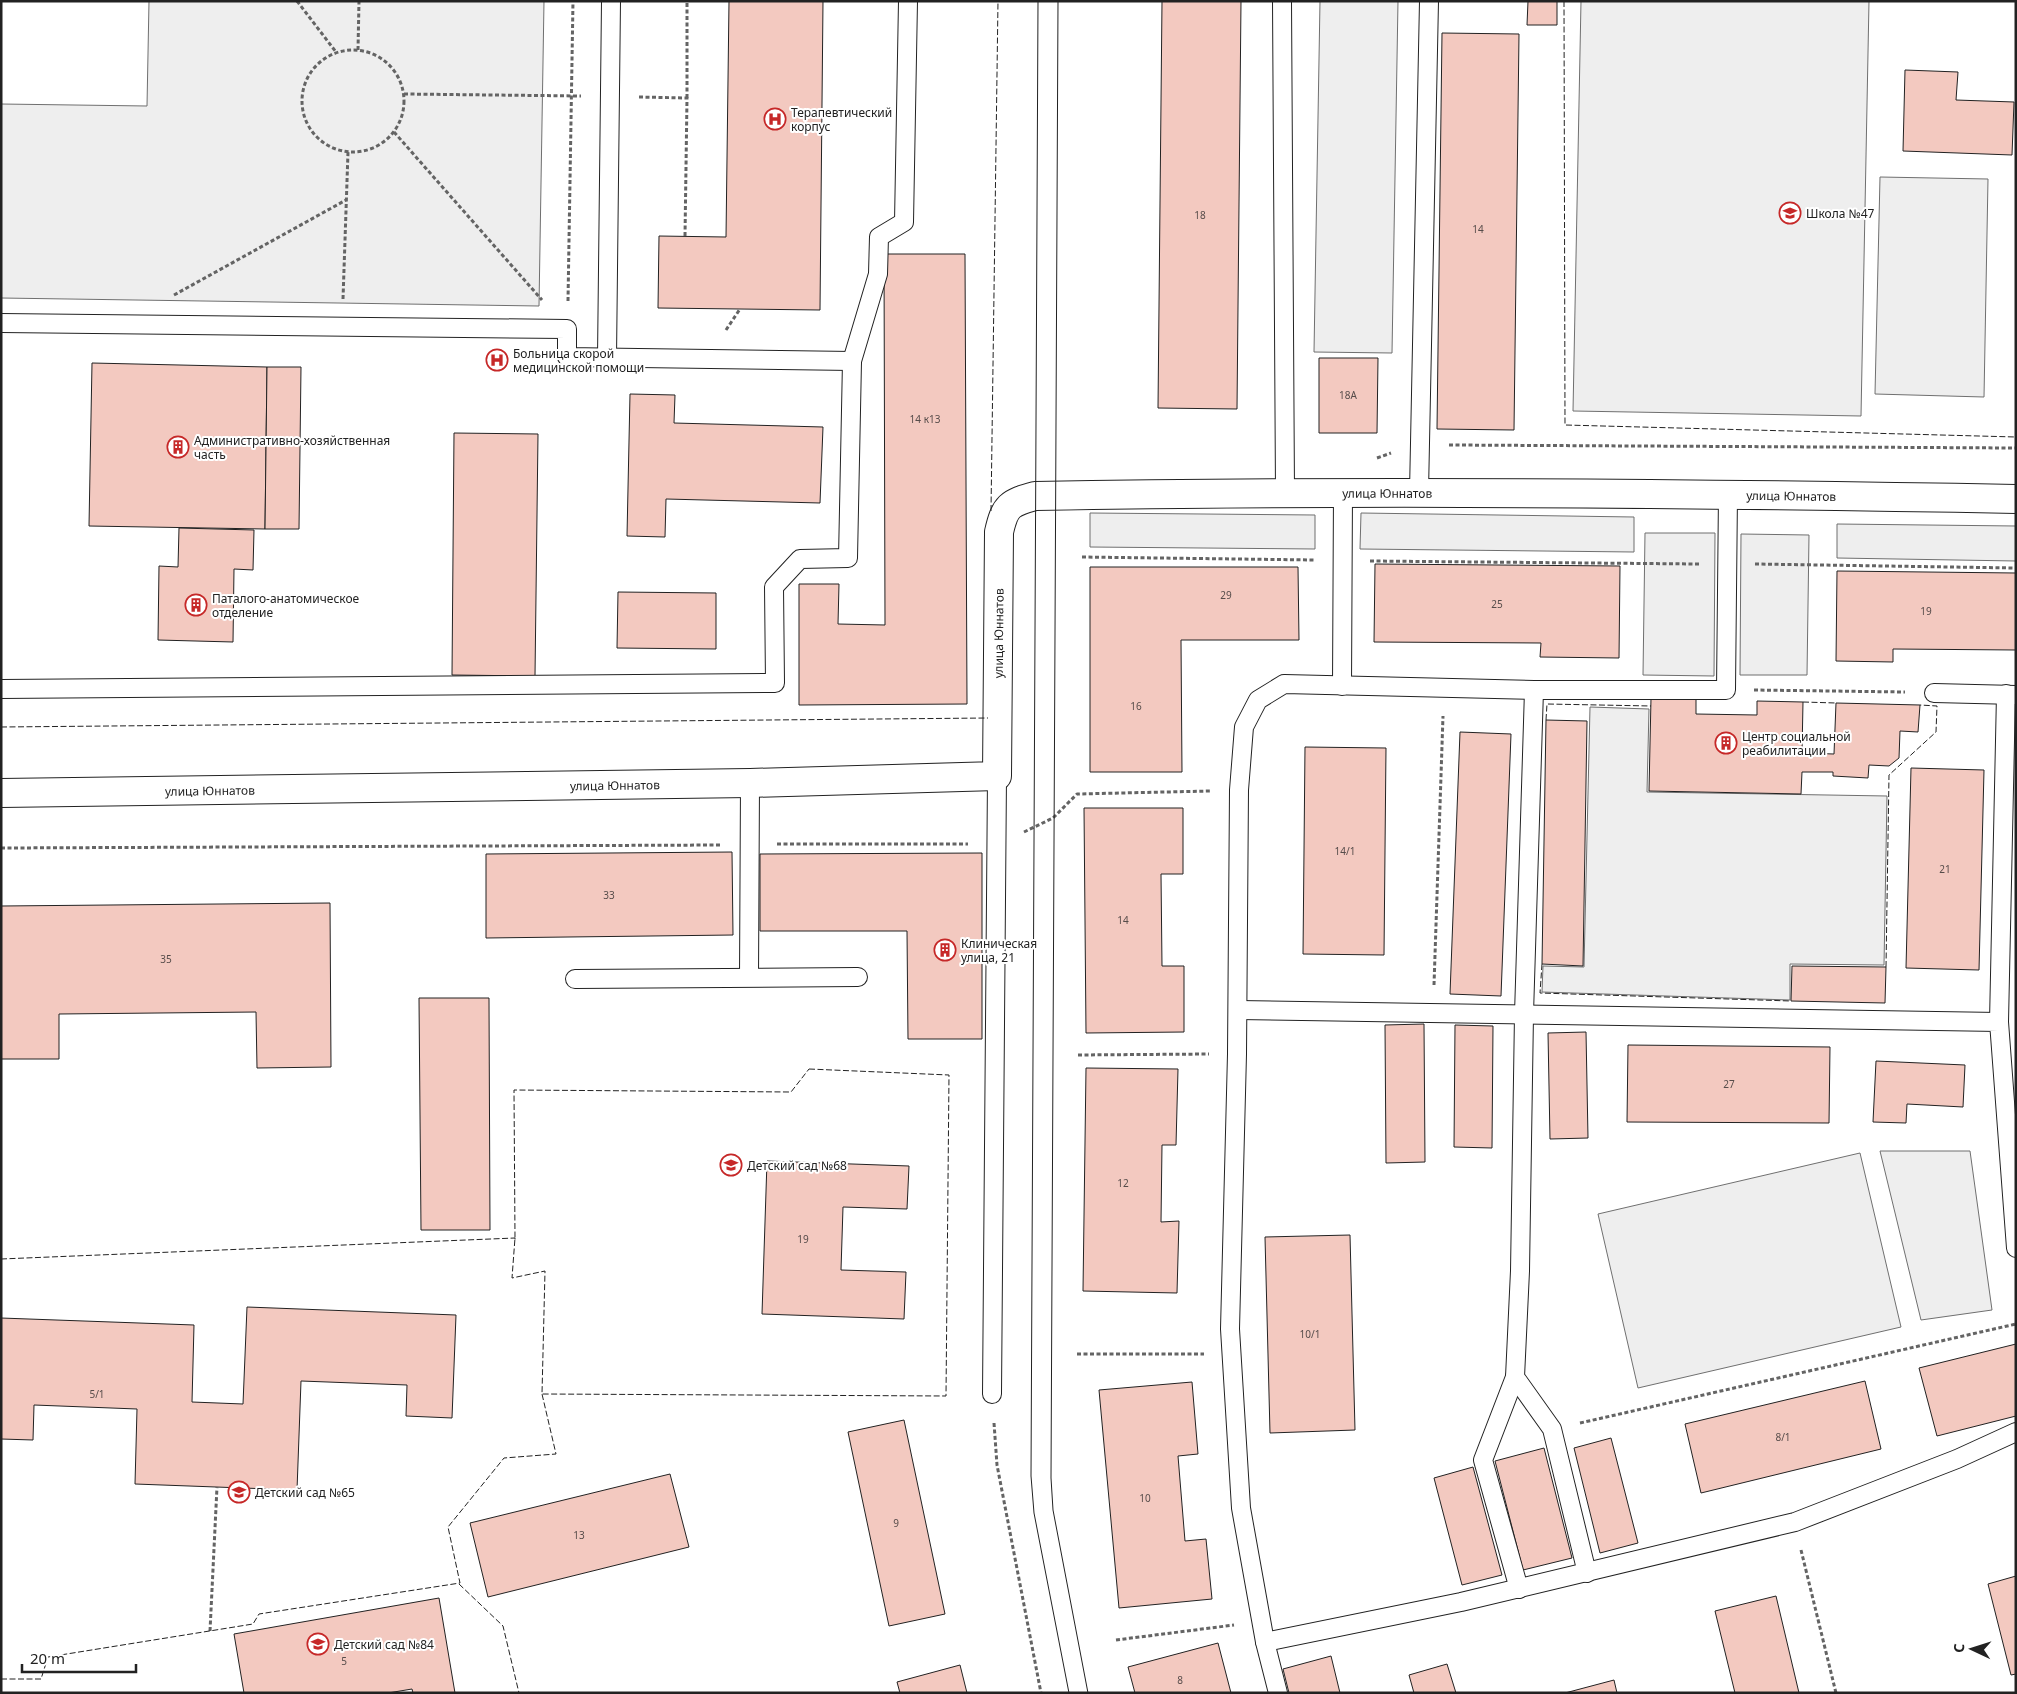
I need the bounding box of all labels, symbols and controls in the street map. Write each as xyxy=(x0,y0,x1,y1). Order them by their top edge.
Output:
place label: Терапевтический корпус xyxy=(791,104,892,135)
hospital icon: Терапевтический корпус xyxy=(763,107,787,131)
school or university icon: Школа №47 xyxy=(1778,201,1802,225)
place label: Школа №47 xyxy=(1806,205,1875,222)
house number: 18 xyxy=(1194,208,1206,222)
house number: 14 xyxy=(1472,222,1484,236)
place label: Больница скорой медицинской помощи xyxy=(513,345,644,376)
hospital icon: Больница скорой медицинской помощи xyxy=(485,348,509,372)
house number: 18А xyxy=(1339,388,1358,402)
house number: 14 к13 xyxy=(910,412,941,426)
place label: Административно-хозяйственная часть xyxy=(194,432,390,463)
building icon: Административно-хозяйственная часть xyxy=(166,435,190,459)
street label: улица Юннатов xyxy=(1342,484,1432,501)
street label: улица Юннатов xyxy=(1746,486,1837,505)
street label: улица Юннатов xyxy=(989,588,1007,678)
house number: 29 xyxy=(1220,588,1232,602)
place label: Паталого-анатомическое отделение xyxy=(212,590,360,621)
building icon: Паталого-анатомическое отделение xyxy=(184,593,208,617)
house number: 25 xyxy=(1491,597,1503,611)
house number: 19 xyxy=(1920,604,1932,618)
house number: 16 xyxy=(1130,699,1142,713)
place label: Центр социальной реабилитации xyxy=(1742,728,1851,759)
building icon: Центр социальной реабилитации xyxy=(1714,731,1738,755)
street label: улица Юннатов xyxy=(570,776,660,794)
street label: улица Юннатов xyxy=(165,781,255,799)
house number: 14/1 xyxy=(1335,844,1355,858)
house number: 21 xyxy=(1939,862,1951,876)
house number: 33 xyxy=(603,888,615,902)
house number: 14 xyxy=(1117,913,1129,927)
place label: Клиническая улица, 21 xyxy=(961,935,1037,966)
building icon: Клиническая улица, 21 xyxy=(933,938,957,962)
house number: 35 xyxy=(160,952,172,966)
house number: 27 xyxy=(1723,1077,1735,1091)
school or university icon: Детский сад №68 xyxy=(719,1153,743,1177)
place label: Детский сад №68 xyxy=(747,1157,847,1174)
house number: 12 xyxy=(1117,1176,1129,1190)
house number: 19 xyxy=(797,1232,809,1246)
house number: 10/1 xyxy=(1300,1327,1320,1341)
house number: 5/1 xyxy=(89,1387,105,1401)
house number: 8/1 xyxy=(1775,1430,1791,1444)
school or university icon: Детский сад №65 xyxy=(227,1480,251,1504)
place label: Детский сад №65 xyxy=(255,1484,355,1501)
house number: 10 xyxy=(1139,1491,1151,1505)
house number: 9 xyxy=(893,1516,899,1530)
house number: 13 xyxy=(573,1528,585,1542)
north arrow xyxy=(1947,1624,1997,1674)
school or university icon: Детский сад №84 xyxy=(306,1632,330,1656)
place label: Детский сад №84 xyxy=(334,1636,434,1653)
scale bar xyxy=(22,1642,136,1674)
text: С xyxy=(1949,1643,1968,1653)
text: 20 m xyxy=(30,1648,65,1668)
house number: 5 xyxy=(341,1654,347,1668)
house number: 8 xyxy=(1177,1673,1183,1687)

